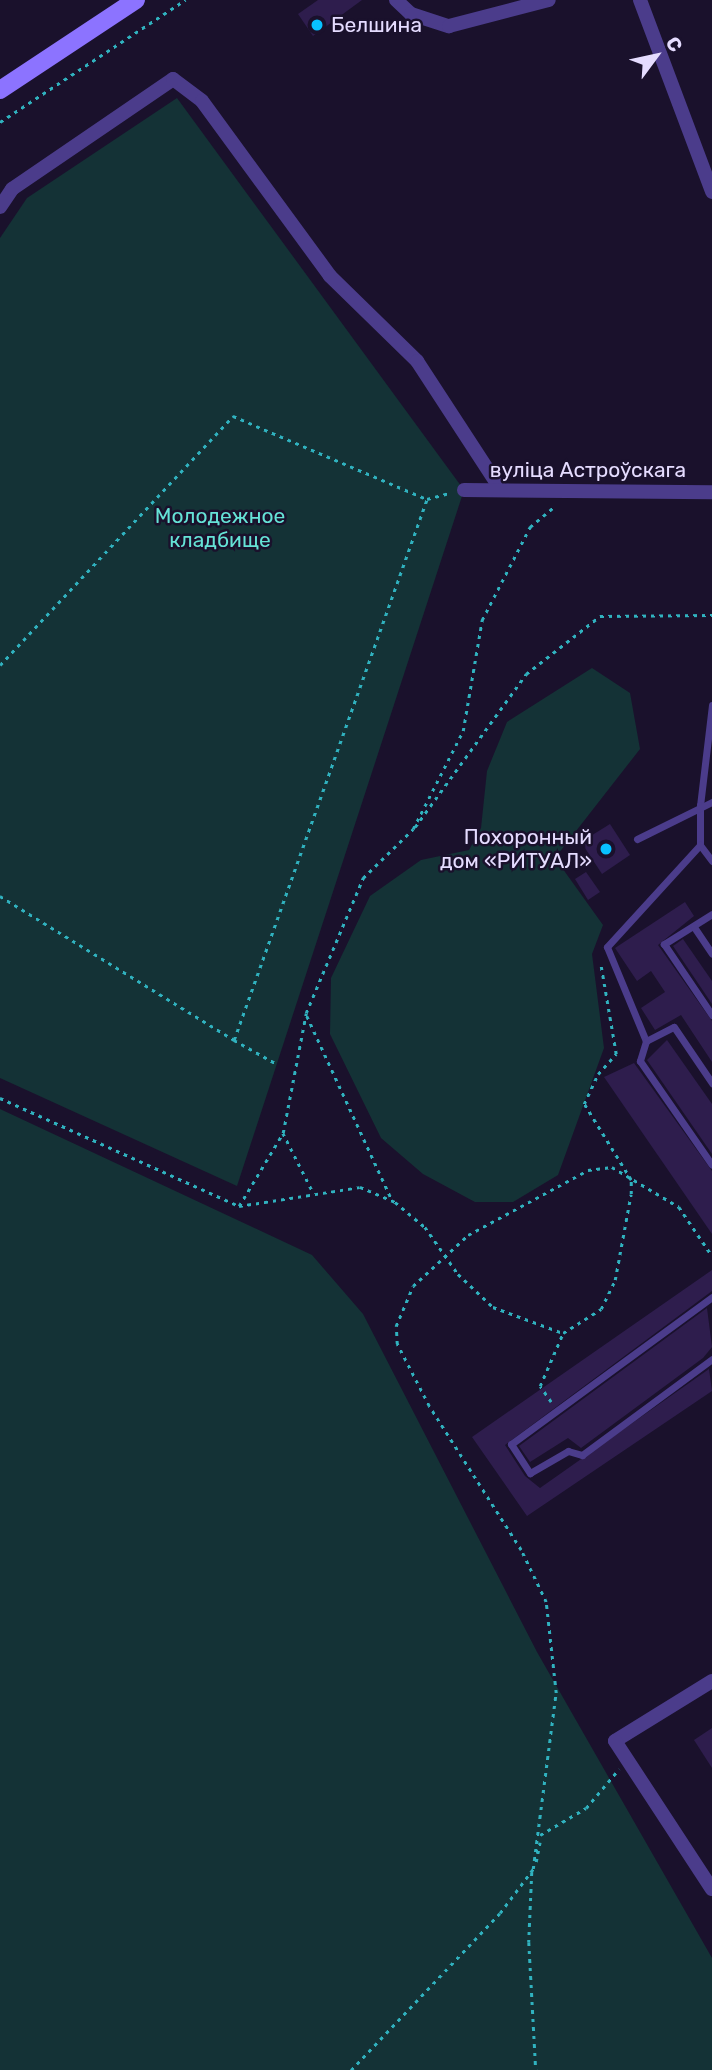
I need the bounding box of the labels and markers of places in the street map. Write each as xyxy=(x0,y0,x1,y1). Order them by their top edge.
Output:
place label: Белшина xyxy=(331,12,422,38)
marker: Белшина xyxy=(309,17,325,33)
place label: Похоронный дом «РИТУАЛ» xyxy=(440,824,592,874)
marker: Похоронный дом «РИТУАЛ» xyxy=(598,841,614,857)

